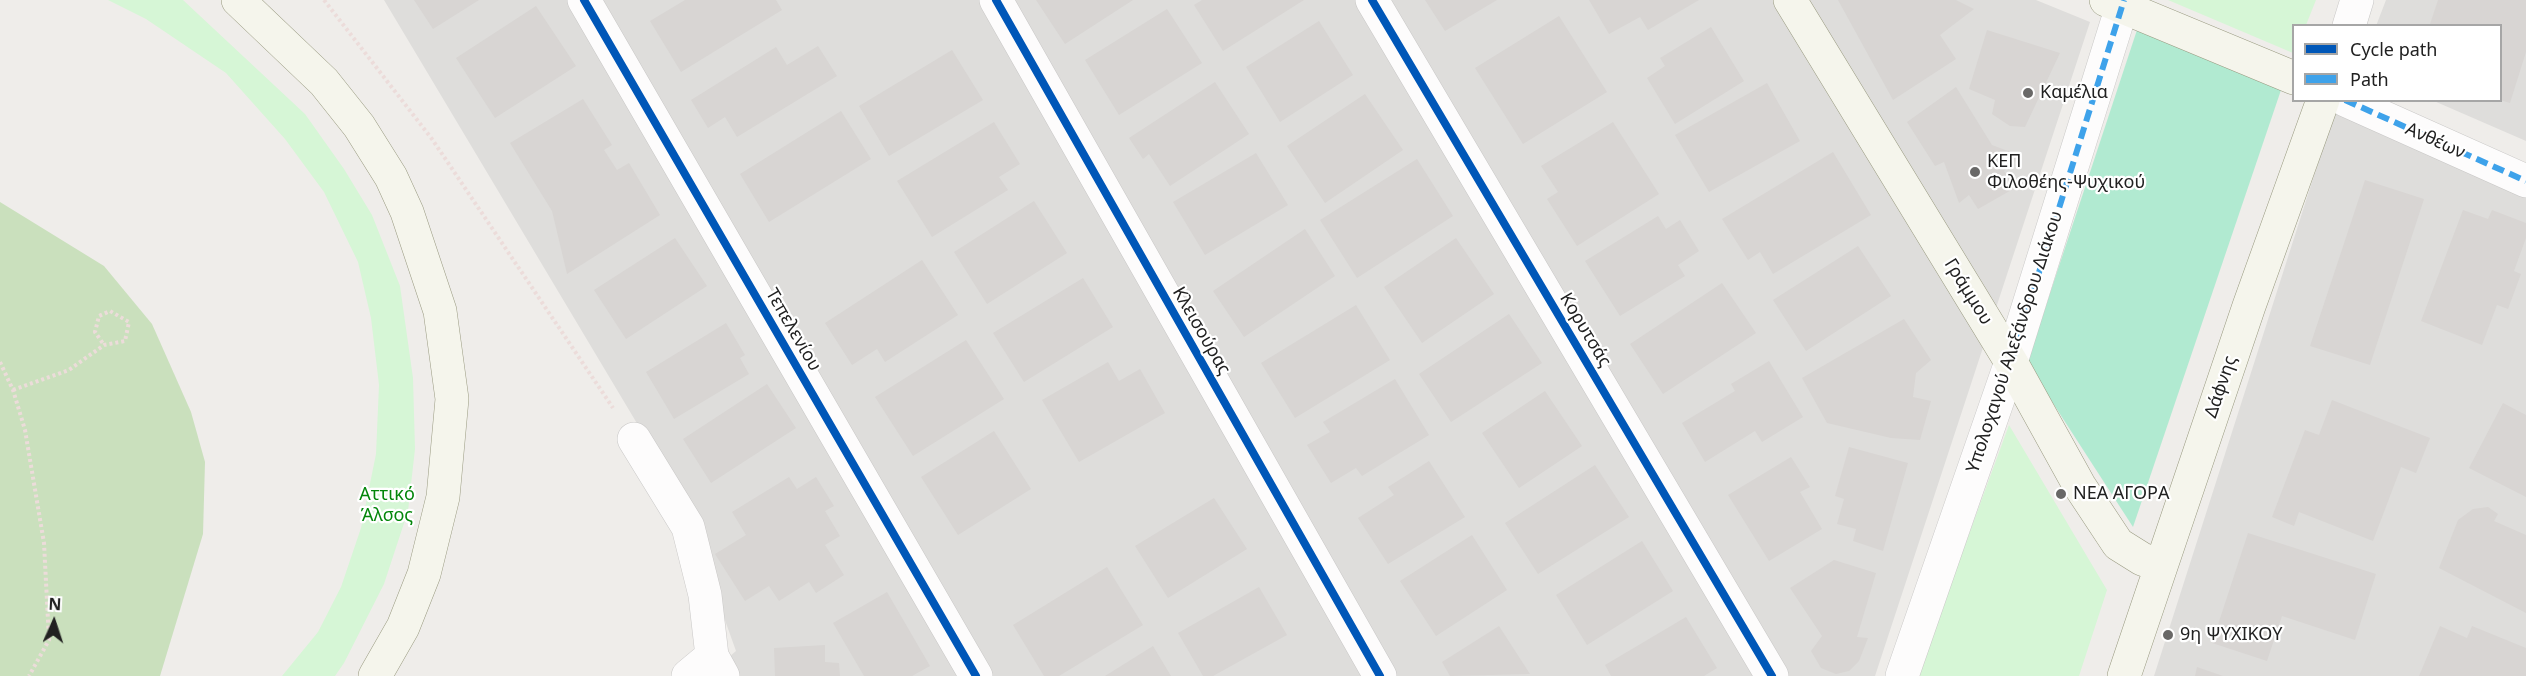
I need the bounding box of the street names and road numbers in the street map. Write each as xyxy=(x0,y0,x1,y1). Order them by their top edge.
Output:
street label: Ανθέων xyxy=(2402,118,2468,164)
street label: Υπολοχαγού Αλεξάνδρου Διάκου xyxy=(1962,208,2068,476)
street label: Γράμμου xyxy=(1939,255,1997,329)
street label: Κλεισούρας xyxy=(1167,283,1235,379)
street label: Τεπελενίου xyxy=(761,285,825,375)
street label: Κορυτσάς xyxy=(1555,289,1615,371)
street label: Δάφνης xyxy=(2200,353,2242,421)

